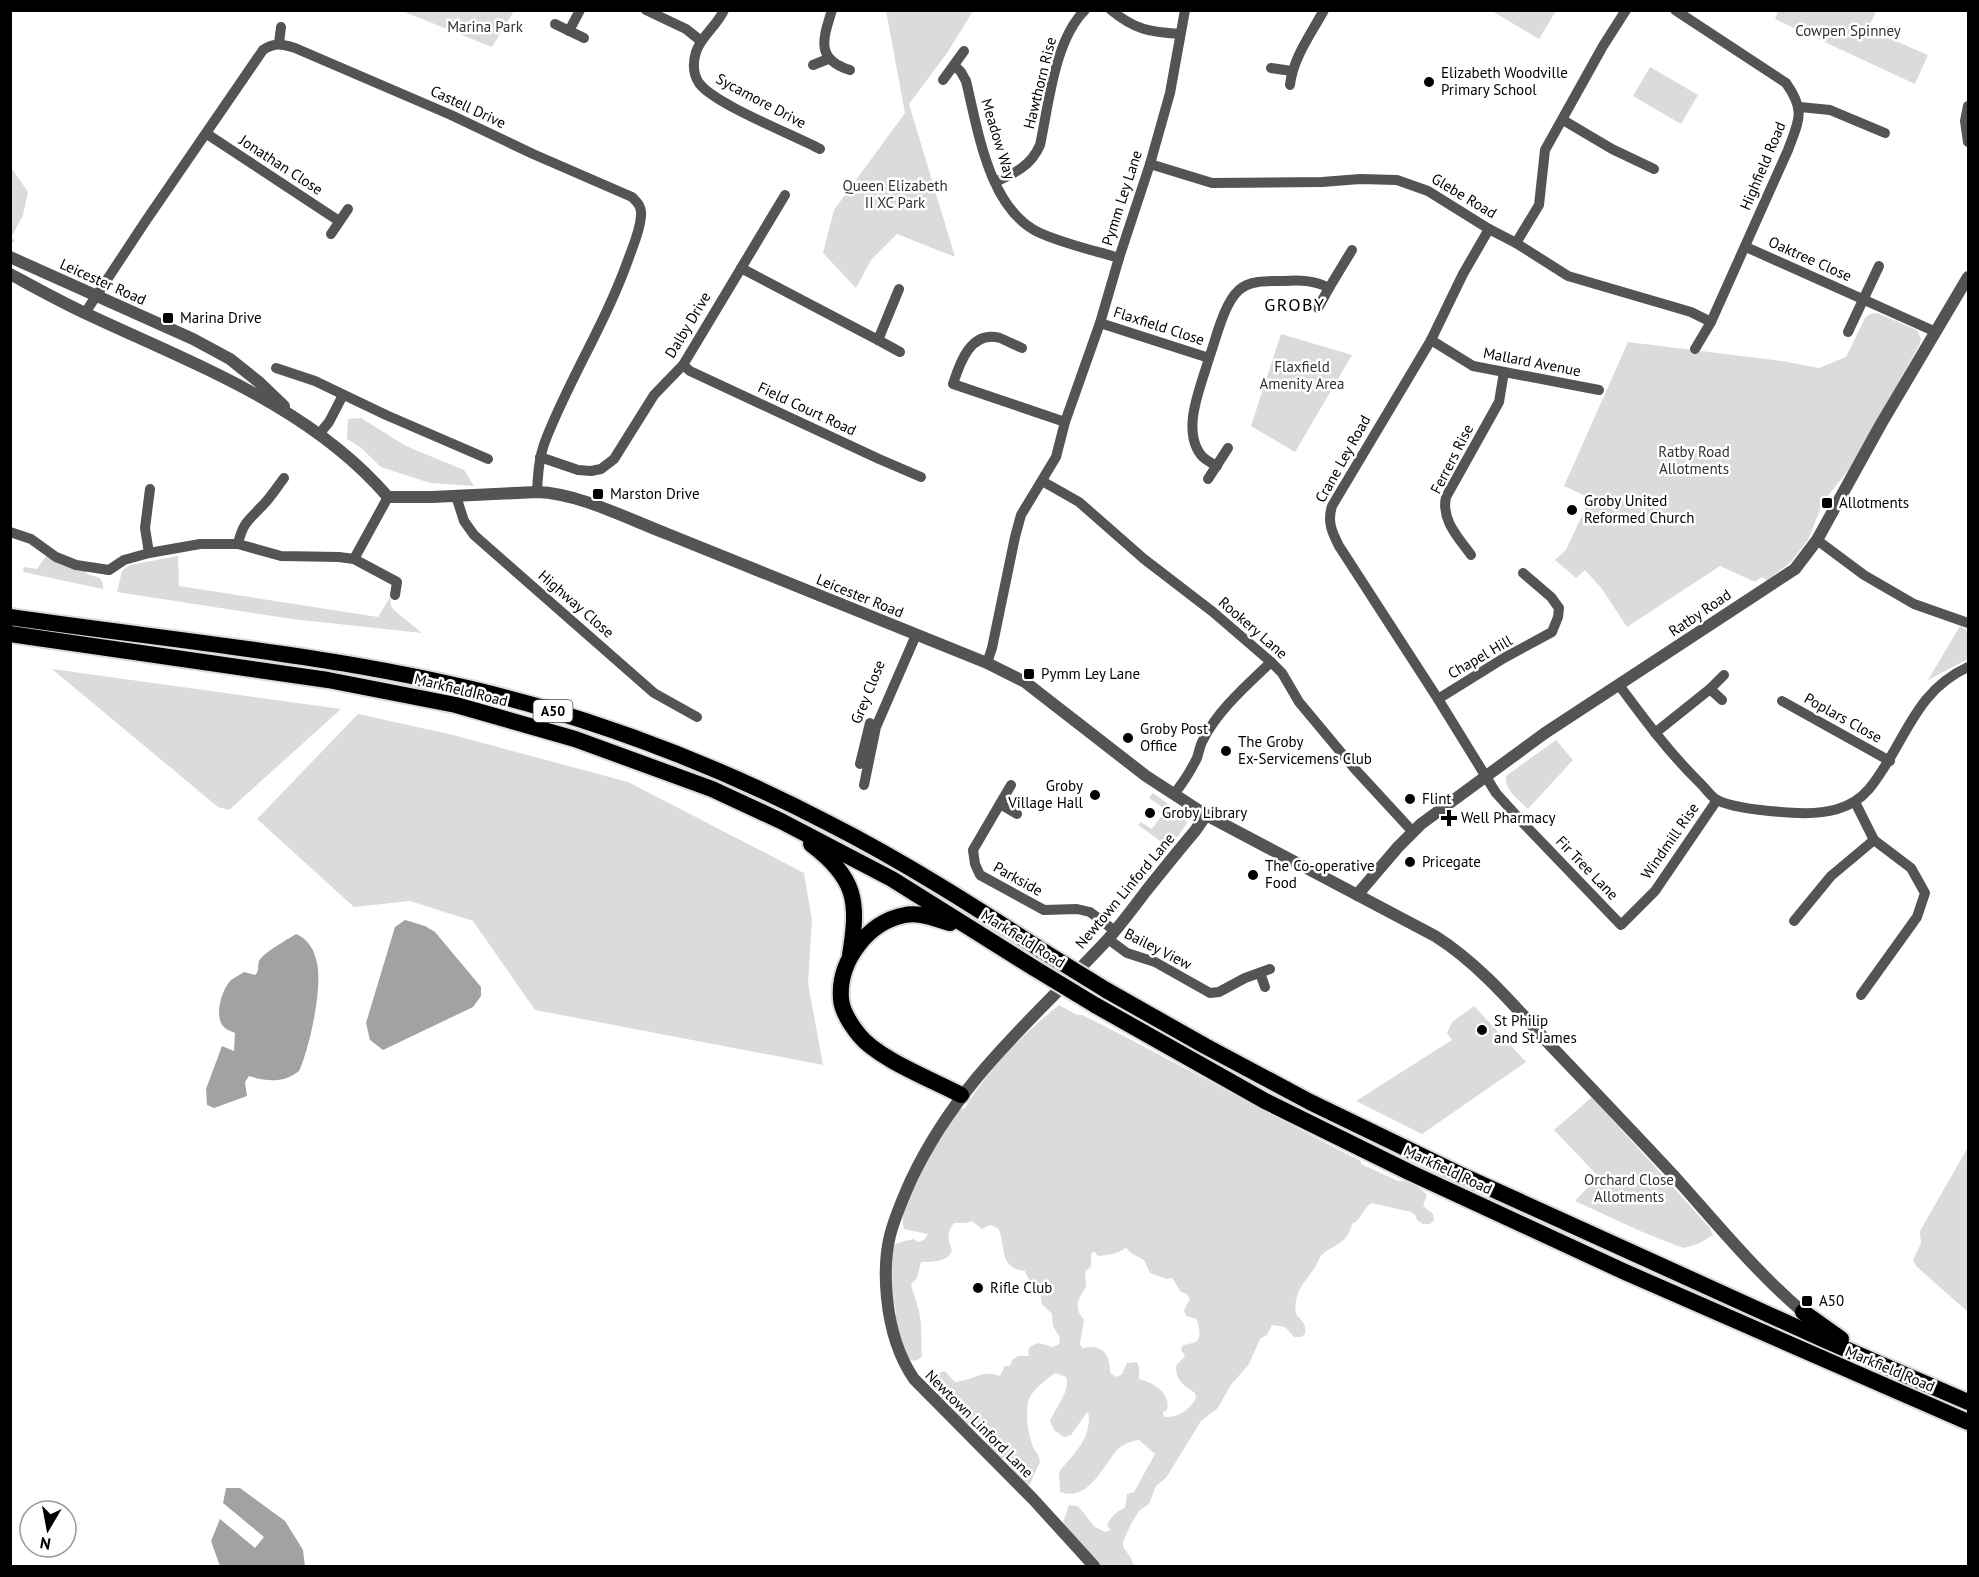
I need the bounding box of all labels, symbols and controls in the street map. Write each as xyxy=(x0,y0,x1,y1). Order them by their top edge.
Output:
park label: Marina Park xyxy=(447,17,524,36)
park label: Cowpen Spinney xyxy=(1795,21,1901,40)
street label: Hawthorn Rise xyxy=(1019,35,1060,131)
place label: Elizabeth Woodville Primary School xyxy=(1441,63,1568,99)
street label: Sycamore Drive xyxy=(713,69,810,132)
marker: Elizabeth Woodville Primary School xyxy=(1422,75,1436,89)
street label: Castell Drive xyxy=(427,81,509,132)
street label: Meadow Way xyxy=(977,96,1020,182)
street label: Highfield Road xyxy=(1735,119,1790,213)
street label: Jonathan Close xyxy=(235,130,327,199)
street label: Pymm Ley Lane xyxy=(1097,148,1146,248)
street label: Glebe Road xyxy=(1428,169,1500,222)
park label: Queen Elizabeth II XC Park xyxy=(842,176,948,212)
street label: Oaktree Close xyxy=(1766,232,1855,285)
street label: Leicester Road xyxy=(57,254,149,309)
street label: Dalby Drive xyxy=(660,288,715,361)
district label: GROBY xyxy=(1264,293,1326,316)
street label: Flaxfield Close xyxy=(1111,302,1207,349)
place label: Marina Drive xyxy=(180,308,262,327)
marker: Marina Drive xyxy=(161,311,175,325)
street label: Mallard Avenue xyxy=(1482,343,1583,380)
park label: Flaxfield Amenity Area xyxy=(1260,357,1344,393)
street label: Field Court Road xyxy=(755,377,859,440)
street label: Crane Ley Road xyxy=(1311,412,1374,506)
street label: Ferrers Rise xyxy=(1426,421,1477,497)
park label: Ratby Road Allotments xyxy=(1658,442,1730,478)
place label: Marston Drive xyxy=(610,484,700,503)
marker: Marston Drive xyxy=(591,487,605,501)
place label: Groby United Reformed Church xyxy=(1584,491,1694,527)
place label: Allotments xyxy=(1839,493,1909,512)
marker: Allotments xyxy=(1820,496,1834,510)
marker: Groby United Reformed Church xyxy=(1565,503,1579,517)
street label: Highway Close xyxy=(535,566,618,642)
street label: Leicester Road xyxy=(814,569,907,622)
street label: Ratby Road xyxy=(1665,585,1735,640)
street label: Rookery Lane xyxy=(1215,593,1292,663)
street label: Chapel Hill xyxy=(1444,630,1516,683)
street label: Grey Close xyxy=(846,657,889,726)
place label: Pymm Ley Lane xyxy=(1041,664,1140,683)
marker: Pymm Ley Lane xyxy=(1022,667,1036,681)
street label: Markfield Road xyxy=(412,669,510,710)
street label: Poplars Close xyxy=(1801,688,1886,747)
road number: A50 xyxy=(534,700,572,722)
place label: Groby Post Office xyxy=(1140,719,1208,755)
marker: Groby Post Office xyxy=(1121,731,1135,745)
place label: The Groby Ex-Servicemens Club xyxy=(1238,732,1372,768)
marker: The Groby Ex-Servicemens Club xyxy=(1219,744,1233,758)
place label: Groby Village Hall xyxy=(1007,776,1084,812)
marker: Groby Village Hall xyxy=(1088,788,1102,802)
place label: Flint xyxy=(1422,789,1451,808)
marker: Flint xyxy=(1403,792,1417,806)
street label: Windmill Rise xyxy=(1636,799,1703,882)
place label: Groby Library xyxy=(1162,803,1247,822)
marker: Groby Library xyxy=(1143,806,1157,820)
place label: Well Pharmacy xyxy=(1461,808,1556,827)
marker: Well Pharmacy xyxy=(1442,811,1456,825)
street label: Newtown Linford Lane xyxy=(1071,829,1179,952)
street label: Fir Tree Lane xyxy=(1552,832,1623,904)
place label: Pricegate xyxy=(1422,852,1481,871)
marker: Pricegate xyxy=(1403,855,1417,869)
place label: The Co-operative Food xyxy=(1265,856,1375,892)
street label: Parkside xyxy=(990,857,1046,900)
marker: The Co-operative Food xyxy=(1246,868,1260,882)
street label: Markfield Road xyxy=(978,905,1069,972)
street label: Bailey View xyxy=(1121,924,1195,974)
place label: St Philip and St James xyxy=(1494,1011,1577,1047)
marker: St Philip and St James xyxy=(1475,1023,1489,1037)
street label: Markfield Road xyxy=(1401,1141,1496,1198)
park label: Orchard Close Allotments xyxy=(1584,1170,1674,1206)
place label: Rifle Club xyxy=(990,1278,1052,1297)
marker: Rifle Club xyxy=(971,1281,985,1295)
place label: A50 xyxy=(1819,1291,1844,1310)
marker: A50 xyxy=(1800,1294,1814,1308)
street label: Markfield Road xyxy=(1843,1341,1938,1396)
street label: Newtown Linford Lane xyxy=(921,1366,1037,1482)
north arrow xyxy=(18,1499,78,1559)
text: N xyxy=(38,1533,52,1555)

